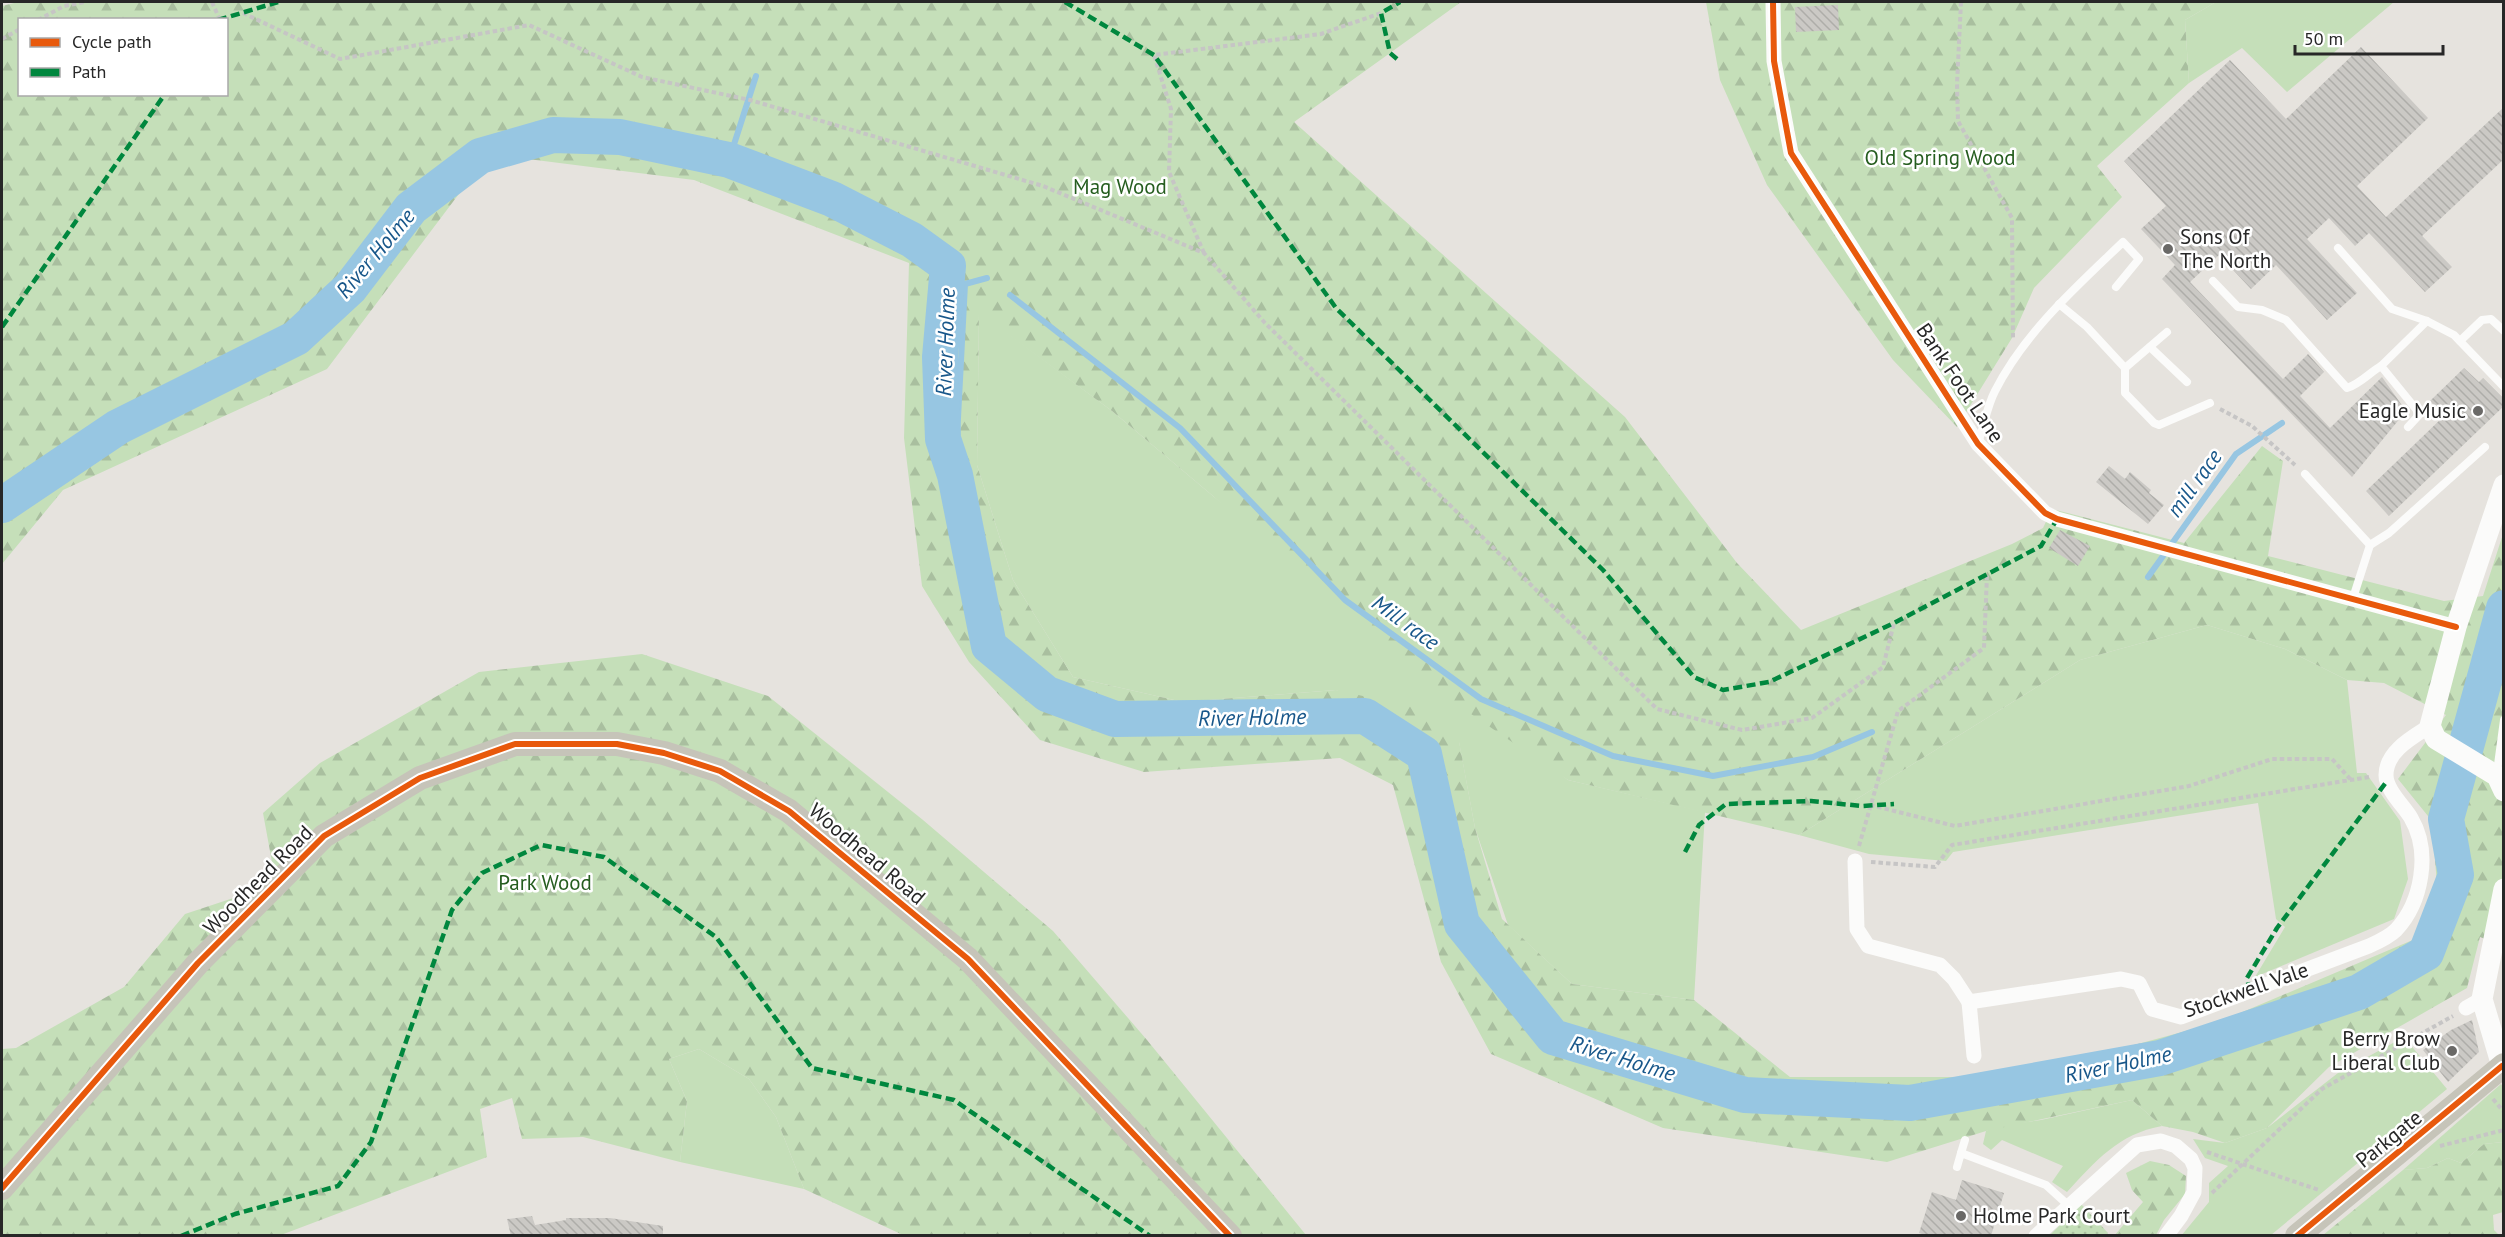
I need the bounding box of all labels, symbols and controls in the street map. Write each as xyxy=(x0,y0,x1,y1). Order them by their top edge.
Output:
legend xyxy=(18,18,228,96)
scale bar xyxy=(2295,18,2444,56)
text: 50 m xyxy=(2304,27,2343,50)
text: Cycle path xyxy=(72,30,152,53)
text: Path xyxy=(72,60,106,83)
park label: Old Spring Wood xyxy=(1865,144,2015,171)
park label: Mag Wood xyxy=(1073,173,1167,200)
water label: River Holme xyxy=(329,202,421,304)
place label: Sons Of The North xyxy=(2180,223,2271,274)
marker: Sons Of The North xyxy=(2161,242,2175,256)
water label: River Holme xyxy=(929,287,961,397)
street label: Bank Foot Lane xyxy=(1911,318,2010,448)
place label: Eagle Music xyxy=(2359,397,2466,424)
marker: Eagle Music xyxy=(2471,404,2485,418)
water label: mill race xyxy=(2160,443,2228,522)
water label: Mill race xyxy=(1367,588,1446,656)
water label: River Holme xyxy=(1198,702,1307,732)
street label: Woodhead Road xyxy=(803,797,931,910)
street label: Woodhead Road xyxy=(197,819,318,940)
park label: Park Wood xyxy=(498,869,592,896)
street label: Stockwell Vale xyxy=(2180,956,2312,1023)
place label: Berry Brow Liberal Club xyxy=(2331,1025,2441,1076)
water label: River Holme xyxy=(1567,1029,1680,1087)
water label: River Holme xyxy=(2062,1039,2175,1089)
marker: Berry Brow Liberal Club xyxy=(2445,1044,2459,1058)
street label: Parkgate xyxy=(2350,1104,2427,1174)
place label: Holme Park Court xyxy=(1973,1202,2130,1229)
marker: Holme Park Court xyxy=(1954,1209,1968,1223)

